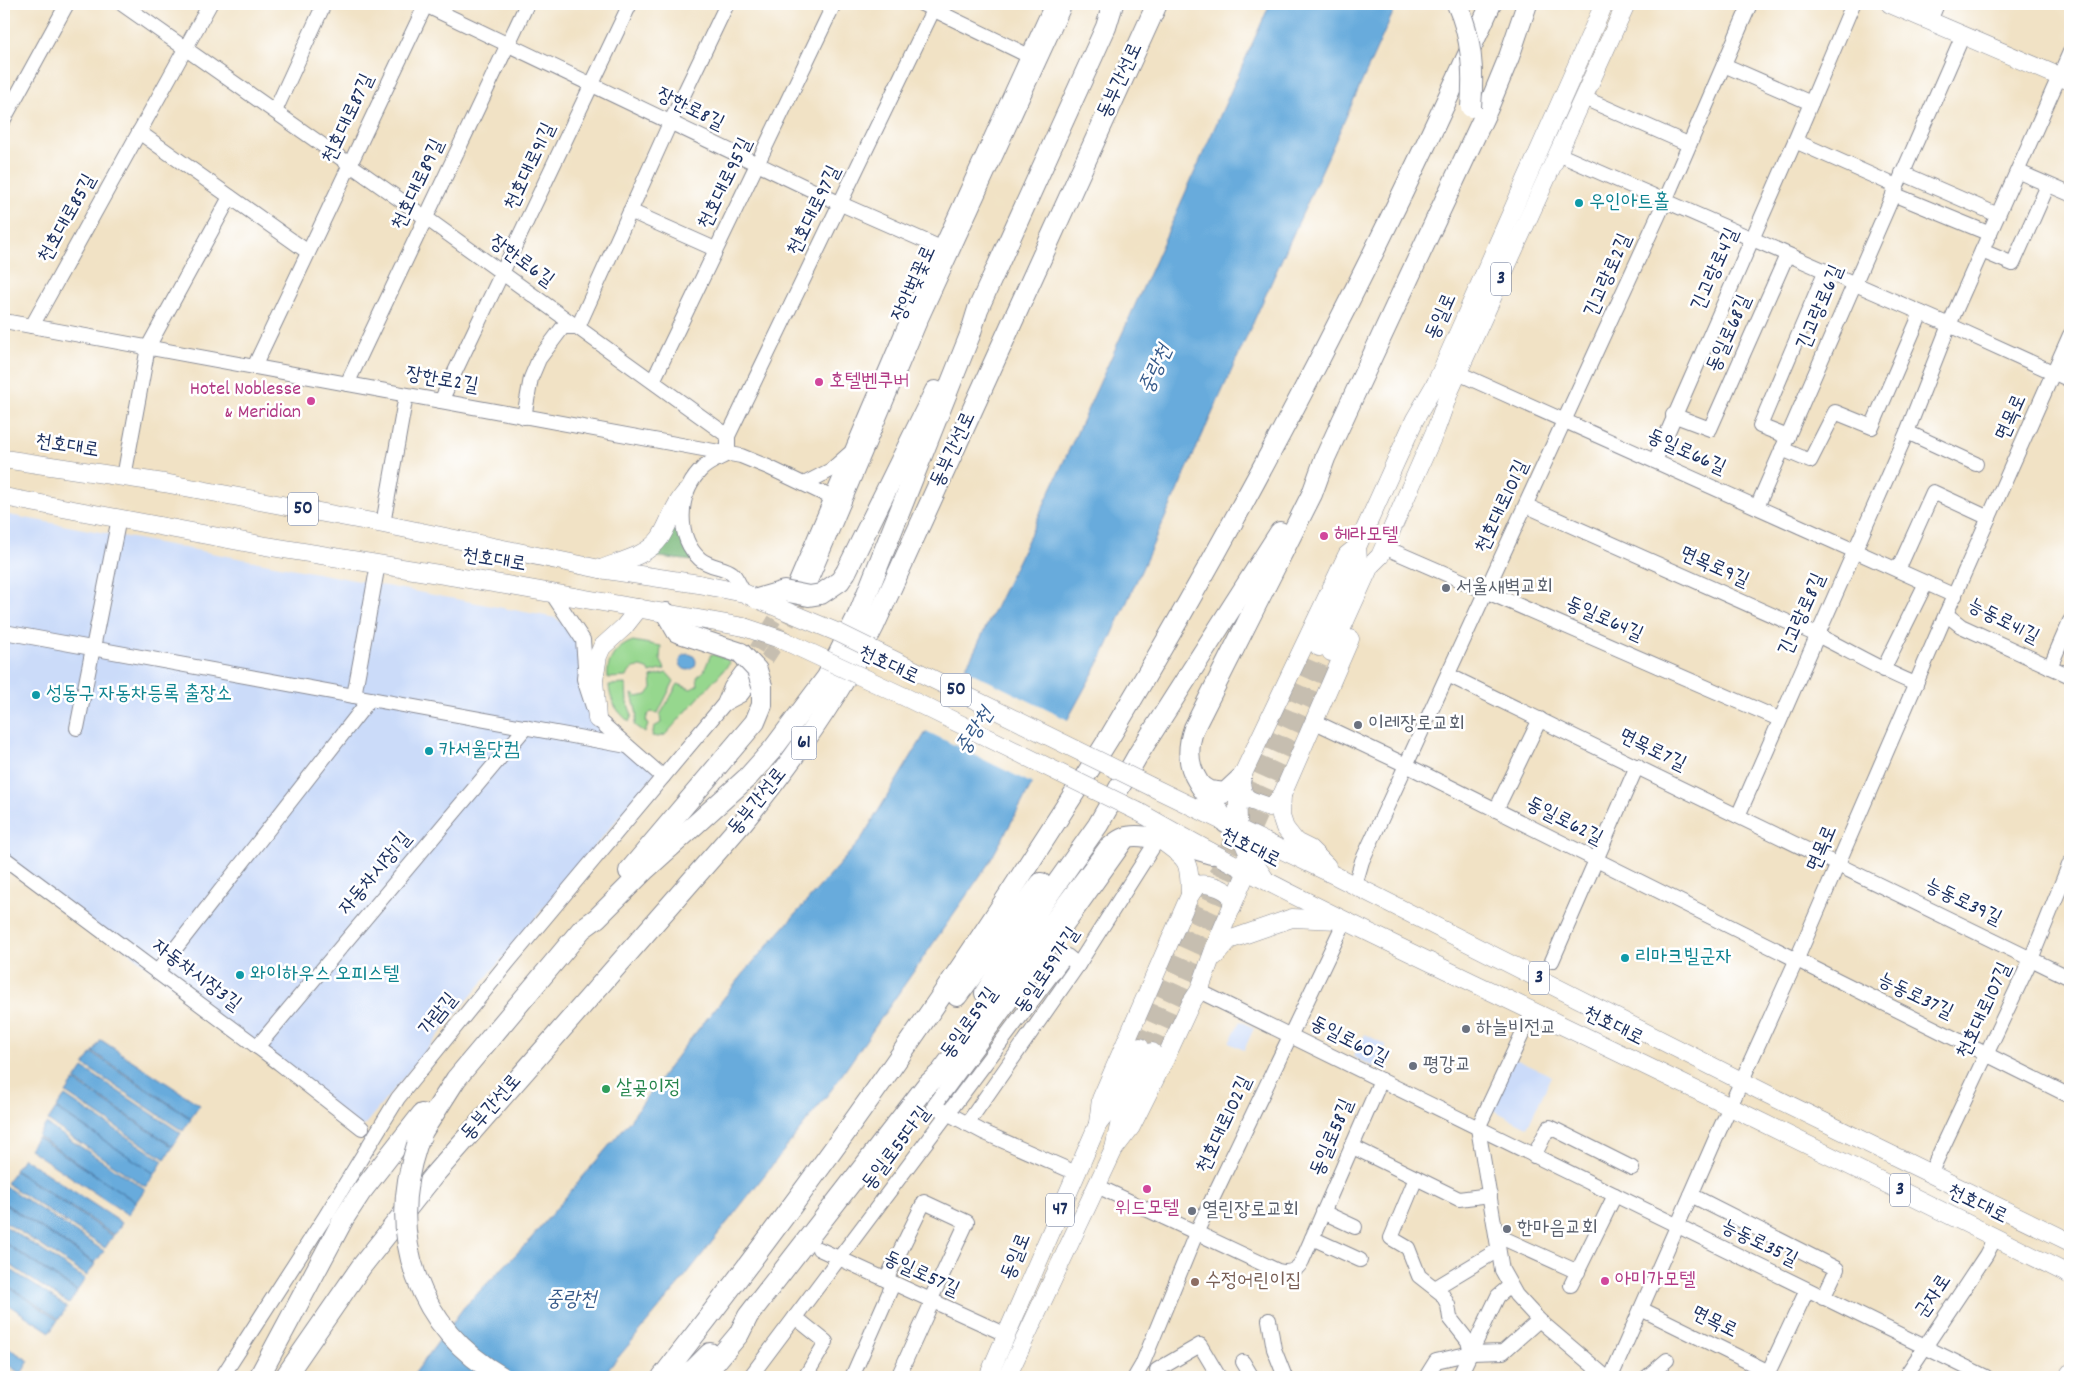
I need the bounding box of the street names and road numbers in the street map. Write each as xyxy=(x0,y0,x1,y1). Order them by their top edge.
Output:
street label: 동부간선로 xyxy=(1091,39,1151,123)
street label: 천호대로87길 xyxy=(316,70,382,168)
street label: 장한로8길 xyxy=(651,82,729,138)
street label: 천호대로91길 xyxy=(498,118,564,216)
street label: 천호대로95길 xyxy=(692,133,760,235)
street label: 천호대로89길 xyxy=(386,135,452,235)
street label: 천호대로97길 xyxy=(781,161,849,261)
street label: 천호대로85길 xyxy=(32,169,104,269)
street label: 긴고랑로4길 xyxy=(1685,224,1747,316)
street label: 장한로6길 xyxy=(483,229,559,295)
street label: 긴고랑로2길 xyxy=(1578,230,1640,322)
street label: 장안벚꽃로 xyxy=(886,242,944,326)
street label: 긴고랑로6길 xyxy=(1790,261,1852,355)
road number: 3 xyxy=(1491,262,1511,296)
street label: 동일로 xyxy=(1419,289,1465,345)
street label: 동일로68길 xyxy=(1700,291,1760,377)
street label: 장한로2길 xyxy=(404,361,480,401)
street label: 면목로 xyxy=(1989,390,2035,446)
street label: 동부간선로 xyxy=(924,408,984,492)
street label: 동일로66길 xyxy=(1642,423,1730,483)
street label: 천호대로 xyxy=(33,428,101,466)
street label: 천호대로101길 xyxy=(1469,456,1537,558)
road number: 50 xyxy=(288,492,318,526)
street label: 면목로9길 xyxy=(1675,540,1753,596)
street label: 천호대로 xyxy=(460,542,528,580)
street label: 긴고랑로8길 xyxy=(1772,569,1834,661)
street label: 동일로64길 xyxy=(1561,590,1647,650)
street label: 능동로41길 xyxy=(1962,592,2044,652)
street label: 천호대로 xyxy=(853,640,923,692)
road number: 50 xyxy=(941,674,971,706)
street label: 면목로7길 xyxy=(1613,723,1691,779)
road number: 61 xyxy=(792,726,816,760)
street label: 동부간선로 xyxy=(722,762,794,842)
street label: 동일로62길 xyxy=(1521,791,1607,853)
street label: 면목로 xyxy=(1801,821,1845,877)
street label: 천호대로 xyxy=(1215,822,1285,876)
street label: 자동차시장1길 xyxy=(333,826,419,922)
street label: 능동로39길 xyxy=(1920,872,2006,934)
street label: 동일로59가길 xyxy=(1009,922,1087,1020)
street label: 자동차시장3길 xyxy=(145,933,247,1019)
street label: 천호대로107길 xyxy=(1950,958,2020,1064)
road number: 3 xyxy=(1529,961,1549,994)
street label: 능동로37길 xyxy=(1872,967,1958,1027)
street label: 동일로59길 xyxy=(934,982,1006,1066)
street label: 가람길 xyxy=(413,987,465,1043)
street label: 천호대로 xyxy=(1578,1000,1648,1054)
street label: 동일로60길 xyxy=(1305,1010,1393,1074)
street label: 동부간선로 xyxy=(455,1068,529,1148)
street label: 천호대로102길 xyxy=(1190,1072,1260,1178)
street label: 동일로58길 xyxy=(1304,1095,1362,1181)
street label: 동일로55다길 xyxy=(856,1101,938,1197)
road number: 3 xyxy=(1890,1174,1910,1206)
street label: 천호대로 xyxy=(1942,1178,2012,1232)
road number: 47 xyxy=(1046,1194,1074,1226)
street label: 능동로35길 xyxy=(1716,1213,1802,1275)
street label: 동일로 xyxy=(995,1229,1039,1285)
street label: 동일로57길 xyxy=(878,1245,964,1305)
street label: 군자로 xyxy=(1909,1269,1959,1325)
street label: 면목로 xyxy=(1686,1300,1742,1346)

